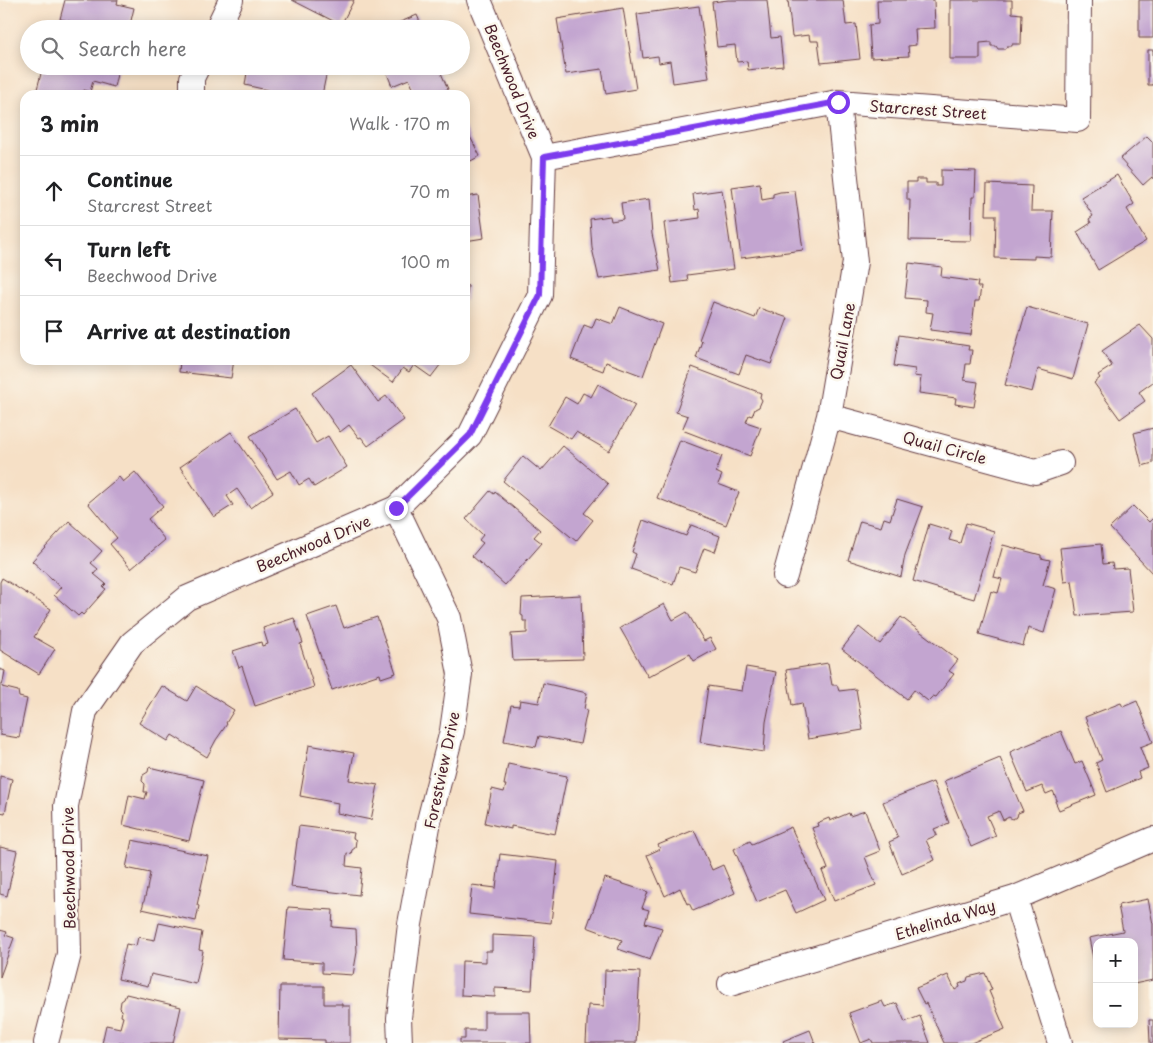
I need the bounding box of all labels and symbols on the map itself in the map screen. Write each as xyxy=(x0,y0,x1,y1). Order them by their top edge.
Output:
street label: Beechwood Drive xyxy=(479,20,547,142)
route start xyxy=(827,91,850,114)
street label: Starcrest Street xyxy=(869,93,987,125)
street label: Quail Lane xyxy=(824,300,860,382)
street label: Quail Circle xyxy=(901,425,989,469)
route end xyxy=(385,497,408,520)
street label: Beechwood Drive xyxy=(252,509,374,577)
street label: Forestview Drive xyxy=(417,709,465,831)
street label: Beechwood Drive xyxy=(55,807,81,929)
street label: Ethelinda Way xyxy=(892,893,998,945)

